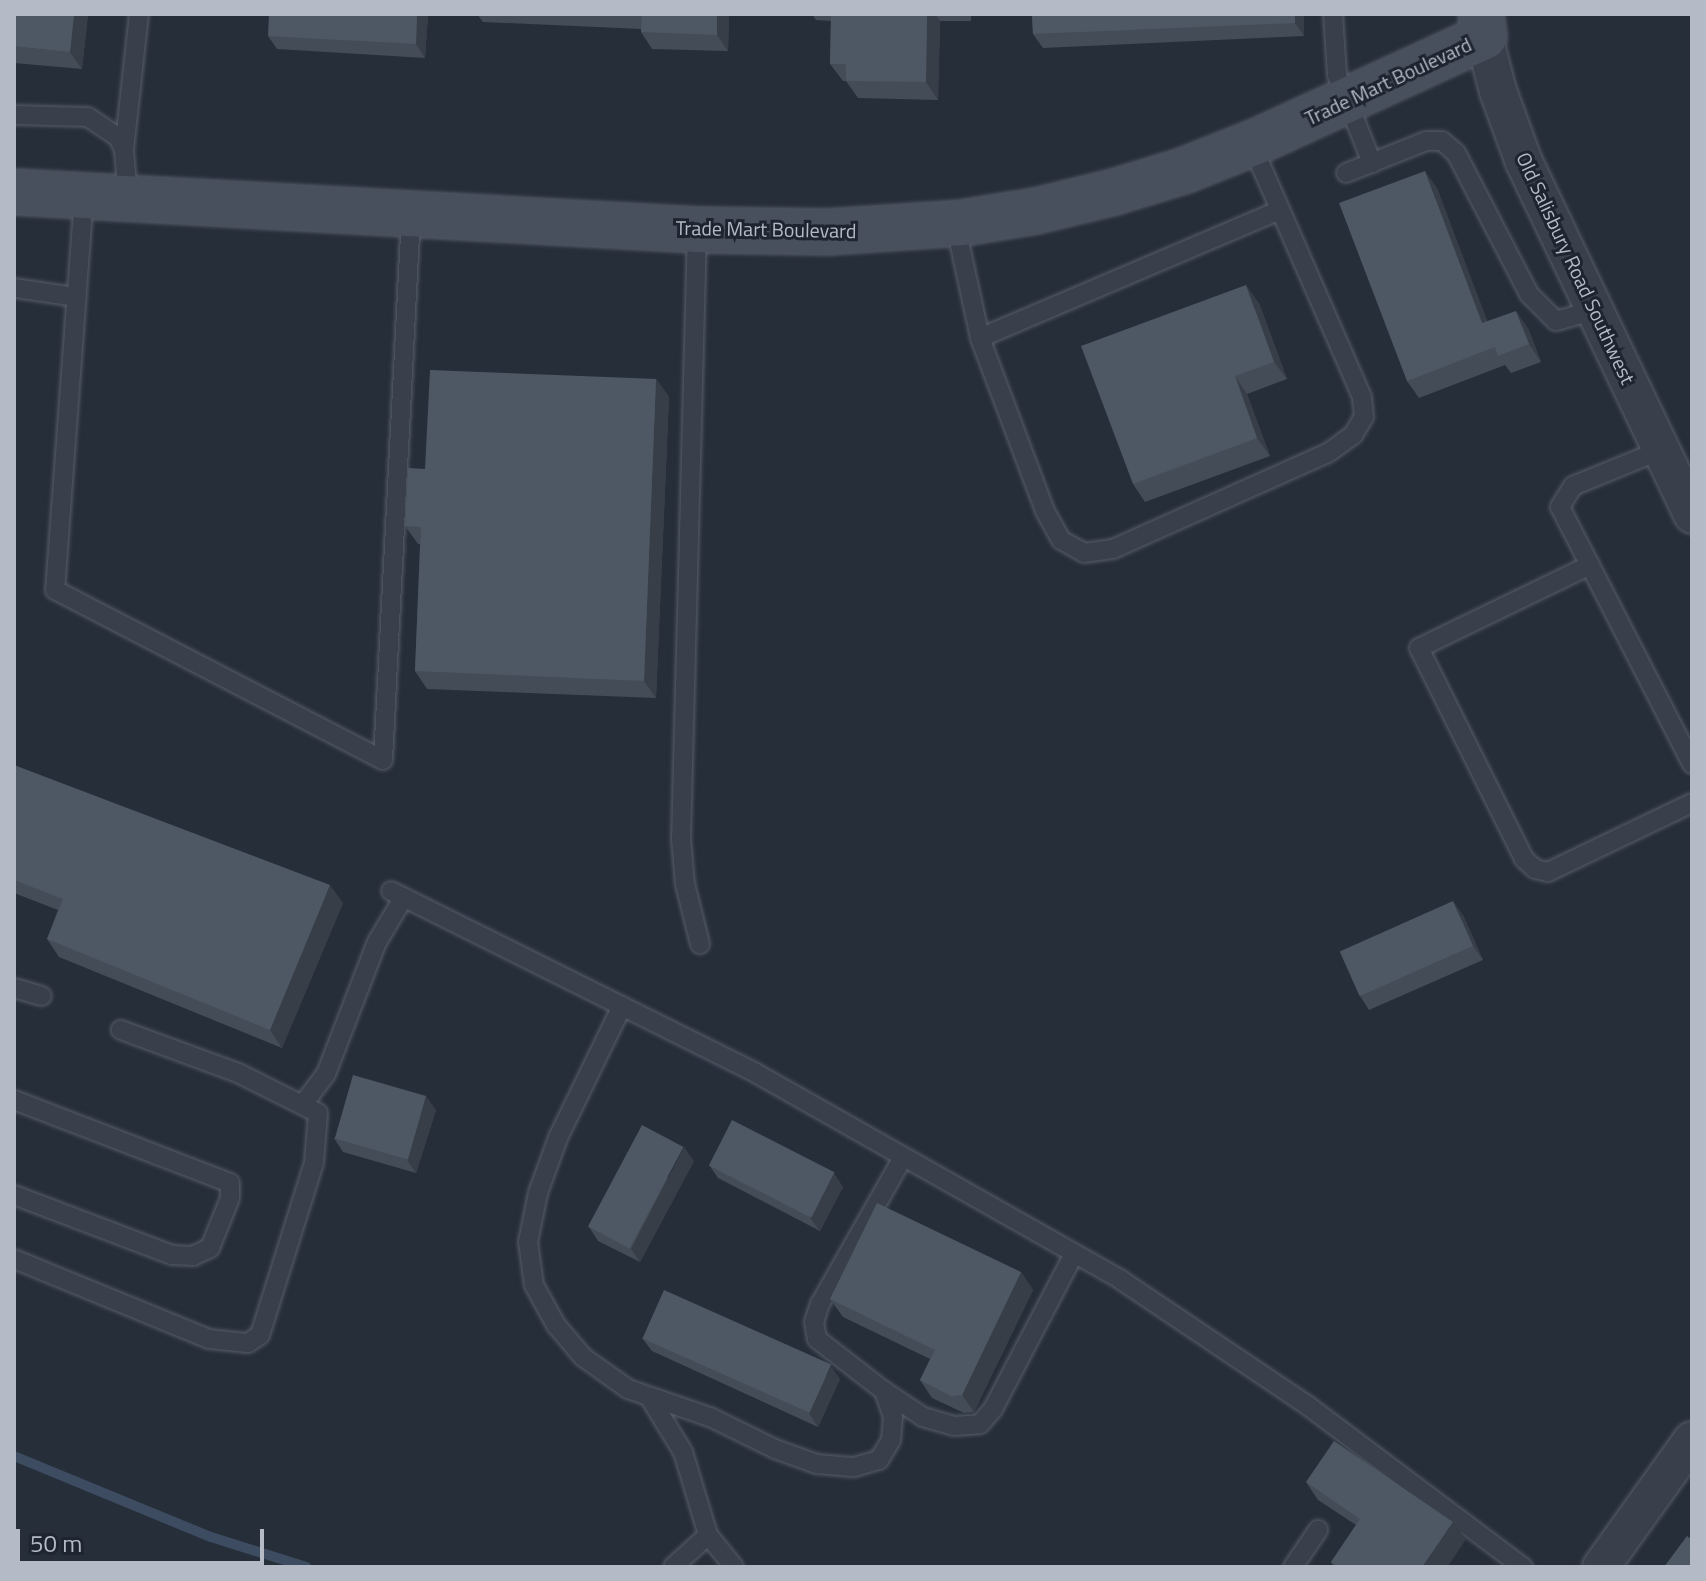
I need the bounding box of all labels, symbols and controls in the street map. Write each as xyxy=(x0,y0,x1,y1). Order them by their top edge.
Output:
street label: Trade Mart Boulevard xyxy=(1301,32,1475,130)
street label: Old Salisbury Road Southwest xyxy=(1512,148,1640,388)
street label: Trade Mart Boulevard xyxy=(675,215,857,243)
scale bar xyxy=(20,1513,268,1563)
text: 50 m xyxy=(30,1525,82,1561)

